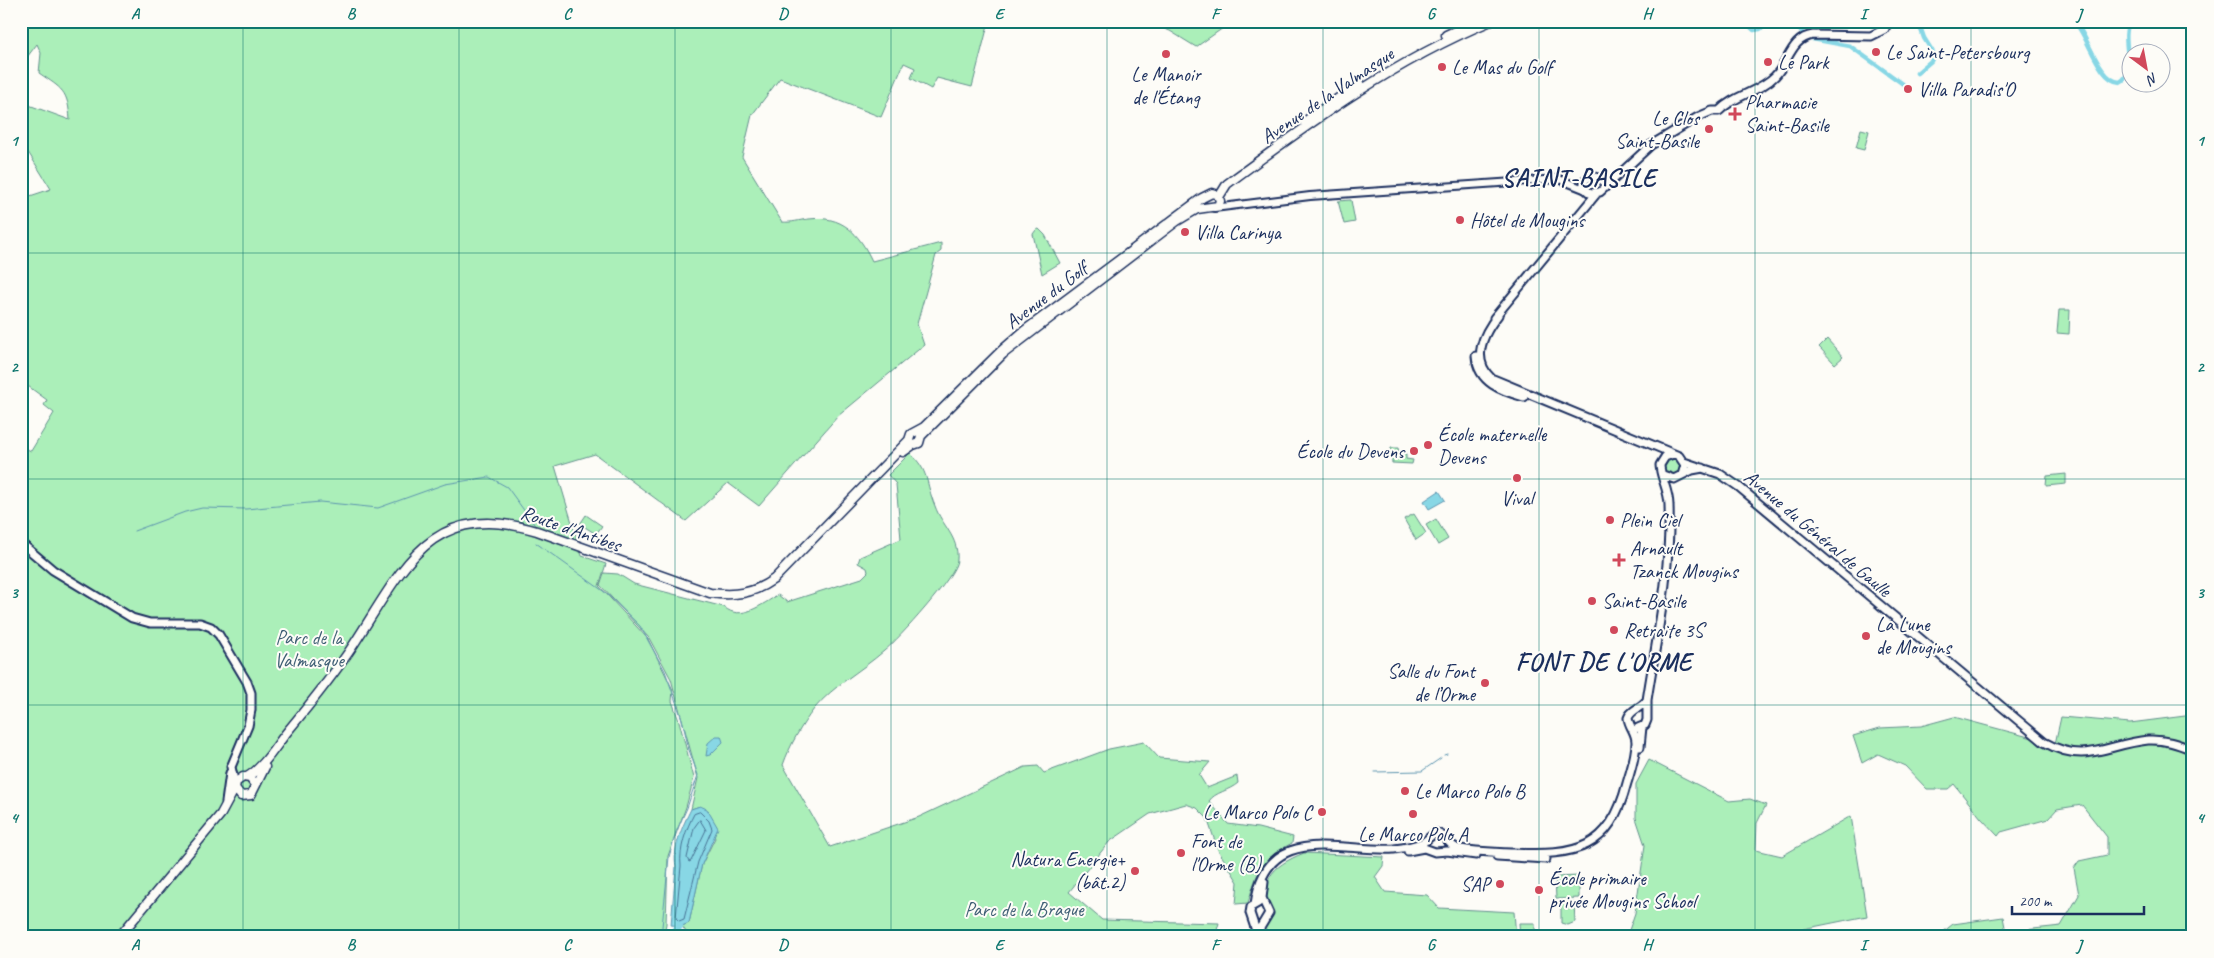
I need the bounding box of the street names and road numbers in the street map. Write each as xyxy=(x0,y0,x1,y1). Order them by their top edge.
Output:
street label: Avenue de la Valmasque xyxy=(1256,41,1400,149)
street label: Avenue du Golf xyxy=(1000,254,1096,335)
street label: Avenue du Général de Gaulle xyxy=(1739,464,1898,603)
street label: Route d'Antibes xyxy=(517,500,626,558)

